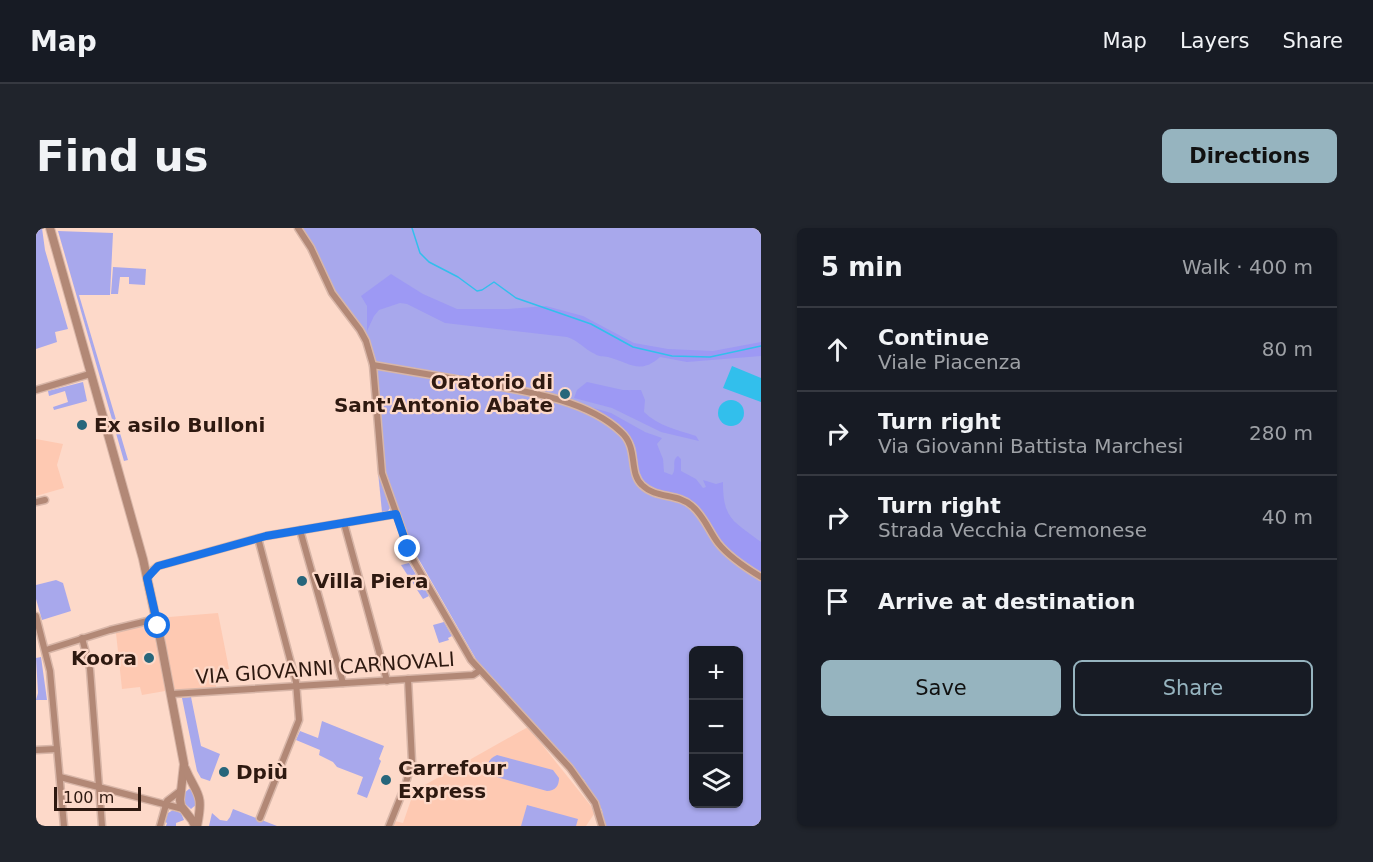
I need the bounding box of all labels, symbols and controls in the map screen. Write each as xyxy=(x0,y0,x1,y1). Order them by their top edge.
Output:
text: Map xyxy=(30,25,97,58)
text: Map xyxy=(1103,29,1147,53)
text: Layers xyxy=(1180,29,1249,53)
text: Share xyxy=(1282,29,1343,53)
button: Directions xyxy=(1162,129,1337,183)
text: Find us xyxy=(36,132,209,181)
text: 5 min xyxy=(821,252,903,282)
text: Walk · 400 m xyxy=(1182,255,1313,279)
text: Continue xyxy=(878,325,989,350)
icon: ahead xyxy=(821,333,854,366)
text: 80 m xyxy=(1262,337,1313,361)
text: Viale Piacenza xyxy=(878,350,1021,374)
place label: Oratorio di Sant'Antonio Abate xyxy=(334,370,553,417)
marker: Oratorio di Sant'Antonio Abate xyxy=(558,387,572,401)
text: Turn right xyxy=(878,409,1001,434)
place label: Ex asilo Bulloni xyxy=(94,413,265,437)
icon: right xyxy=(821,417,854,450)
marker: Ex asilo Bulloni xyxy=(75,418,89,432)
text: 280 m xyxy=(1249,421,1313,445)
text: Via Giovanni Battista Marchesi xyxy=(878,434,1183,458)
text: Turn right xyxy=(878,493,1001,518)
icon: right xyxy=(821,501,854,534)
text: 40 m xyxy=(1262,505,1313,529)
text: Strada Vecchia Cremonese xyxy=(878,518,1147,542)
route end xyxy=(394,535,420,561)
place label: Villa Piera xyxy=(314,569,429,593)
marker: Villa Piera xyxy=(295,574,309,588)
icon: arrive xyxy=(821,585,854,618)
text: Arrive at destination xyxy=(878,589,1135,614)
route start xyxy=(144,612,170,638)
place label: Koora xyxy=(71,646,137,670)
map controls xyxy=(689,646,743,808)
button: + xyxy=(689,646,743,700)
street label: VIA GIOVANNI CARNOVALI xyxy=(195,647,455,689)
marker: Koora xyxy=(142,651,156,665)
button: Save xyxy=(821,660,1061,716)
button: Share xyxy=(1073,660,1313,716)
button: − xyxy=(689,700,743,754)
button: layers xyxy=(689,754,743,808)
place label: Carrefour Express xyxy=(398,756,506,803)
place label: Dpiù xyxy=(236,760,288,784)
marker: Dpiù xyxy=(217,765,231,779)
marker: Carrefour Express xyxy=(379,773,393,787)
scale bar xyxy=(54,784,141,812)
text: 100 m xyxy=(63,788,114,807)

